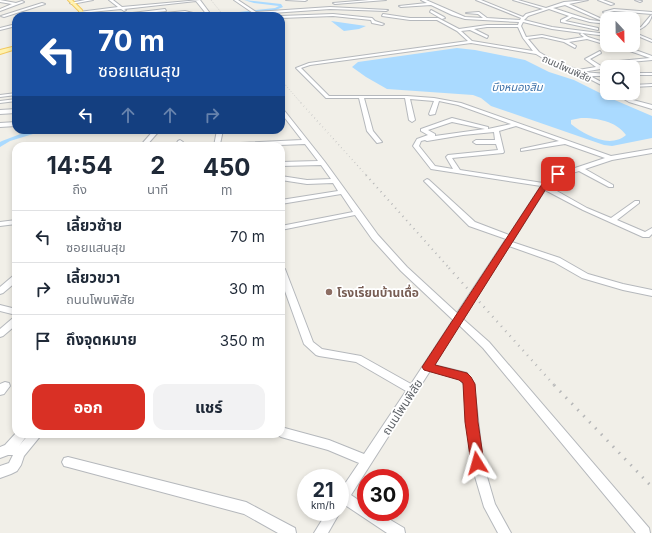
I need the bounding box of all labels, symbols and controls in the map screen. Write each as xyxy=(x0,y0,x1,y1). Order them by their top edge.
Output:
north arrow xyxy=(600,12,640,52)
map controls xyxy=(600,12,640,100)
text: 70 m xyxy=(98,24,165,58)
icon: left xyxy=(32,28,84,80)
street label: ถนนโพนพิสัย xyxy=(540,52,594,84)
text: ซอยแสนสุข xyxy=(98,60,181,81)
button: search xyxy=(600,60,640,100)
water label: บึงหนองสิม xyxy=(491,80,544,94)
icon: left xyxy=(75,104,97,126)
icon: ahead xyxy=(117,104,139,126)
icon: ahead xyxy=(159,104,181,126)
icon: right xyxy=(201,104,223,126)
text: 14:54 xyxy=(46,151,113,180)
text: 2 xyxy=(150,151,165,180)
text: 450 xyxy=(203,153,251,182)
pin xyxy=(541,157,575,191)
icon: arrive xyxy=(547,163,569,185)
text: ถึง xyxy=(72,181,87,197)
text: นาที xyxy=(147,181,168,197)
text: m xyxy=(221,182,232,198)
text: เลี้ยวซ้าย xyxy=(66,216,122,235)
icon: left xyxy=(32,226,54,248)
text: 70 m xyxy=(230,227,265,246)
text: ซอยแสนสุข xyxy=(66,239,126,255)
text: เลี้ยวขวา xyxy=(66,268,120,287)
icon: right xyxy=(32,278,54,300)
text: 30 m xyxy=(229,279,265,298)
place label: โรงเรียนบ้านเดื่อ xyxy=(337,284,419,300)
marker: โรงเรียนบ้านเดื่อ xyxy=(324,287,334,297)
text: ถนนโพนพิสัย xyxy=(66,291,135,307)
icon: arrive xyxy=(32,330,54,352)
text: ถึงจุดหมาย xyxy=(66,330,137,349)
text: 350 m xyxy=(220,331,265,350)
street label: ถนนโพนพิสัย xyxy=(378,376,426,438)
button: ออก xyxy=(32,384,145,430)
button: แชร์ xyxy=(153,384,265,430)
position arrow xyxy=(456,442,498,484)
speed limit sign: 30 xyxy=(357,469,409,521)
text: 21 xyxy=(312,478,334,502)
text: km/h xyxy=(311,499,335,511)

